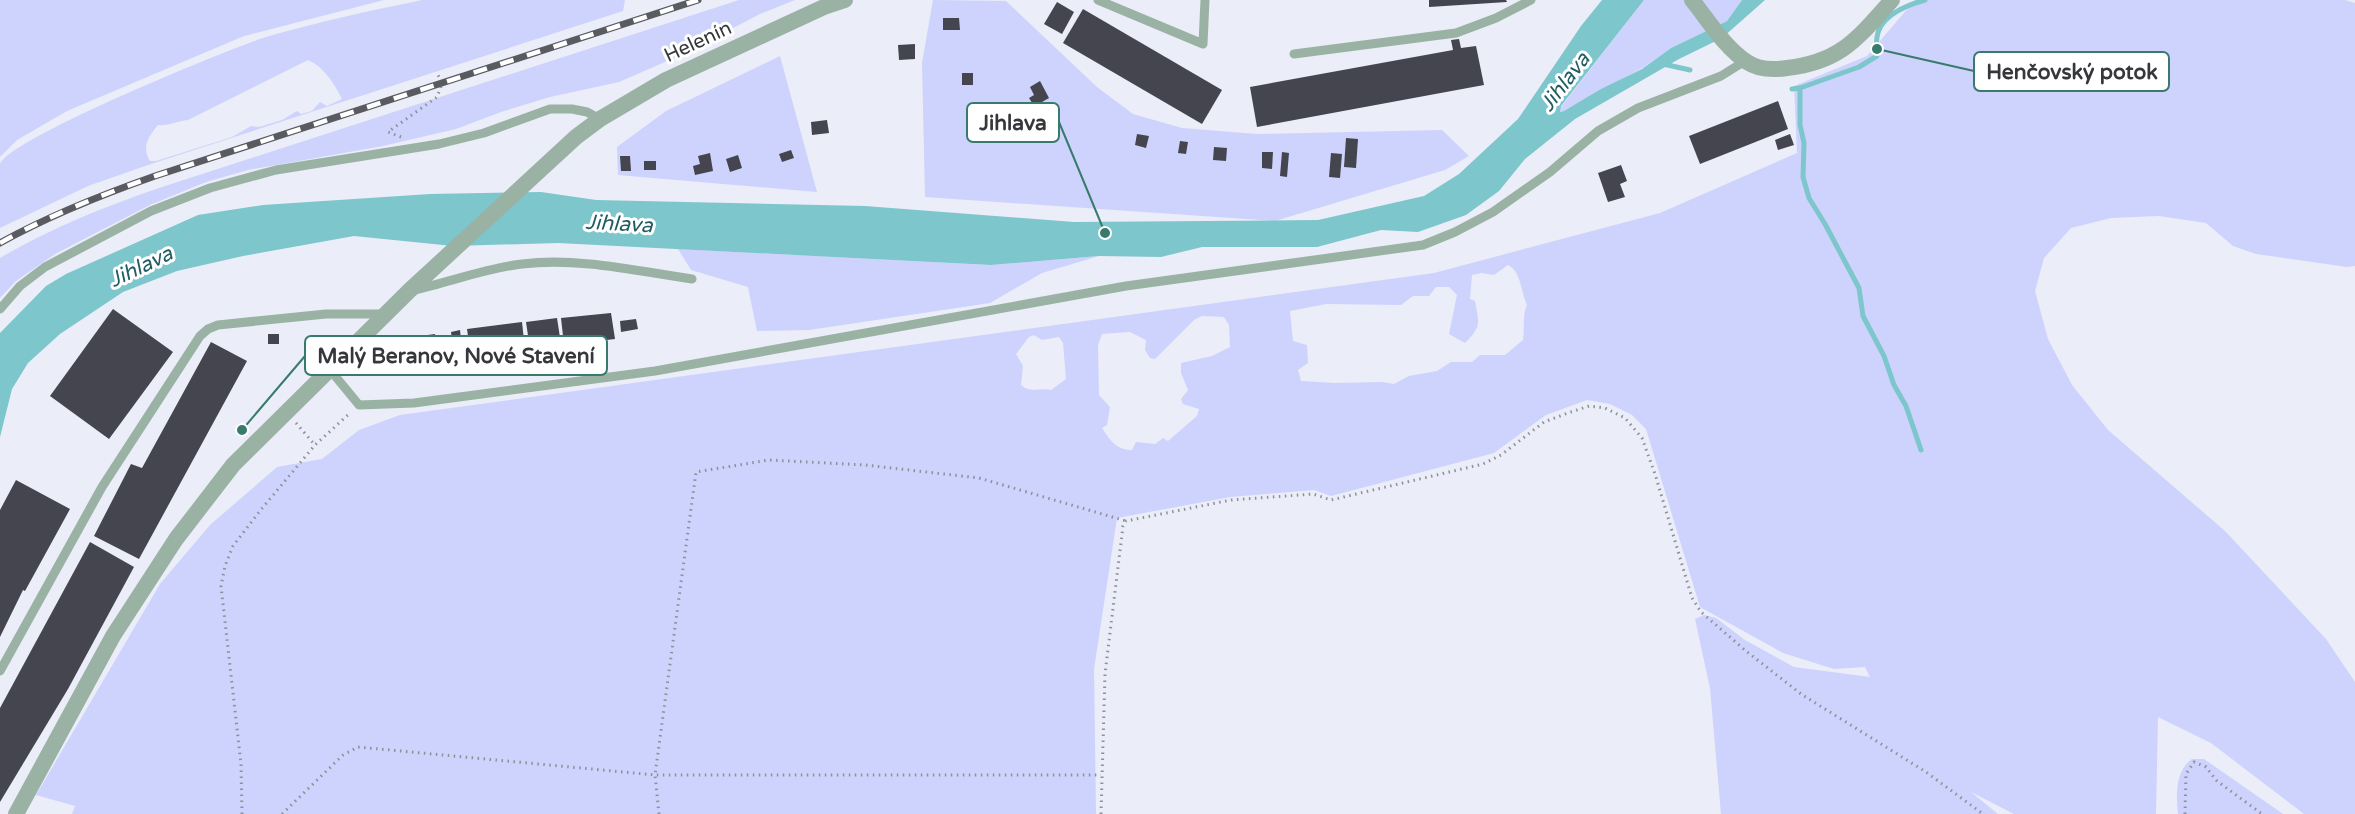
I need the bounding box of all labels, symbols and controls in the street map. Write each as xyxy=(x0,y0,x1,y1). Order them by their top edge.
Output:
street label: Helenín xyxy=(660,16,736,68)
water label: Jihlava xyxy=(1535,47,1596,116)
callout: Henčovský potok xyxy=(1974,52,2169,91)
text: Henčovský potok xyxy=(1986,60,2158,85)
callout: Jihlava xyxy=(967,103,1059,142)
text: Jihlava xyxy=(978,111,1047,136)
water label: Jihlava xyxy=(585,210,655,238)
water label: Jihlava xyxy=(105,240,178,293)
callout: Malý Beranov, Nové Stavení xyxy=(305,336,607,375)
text: Malý Beranov, Nové Stavení xyxy=(317,344,595,369)

